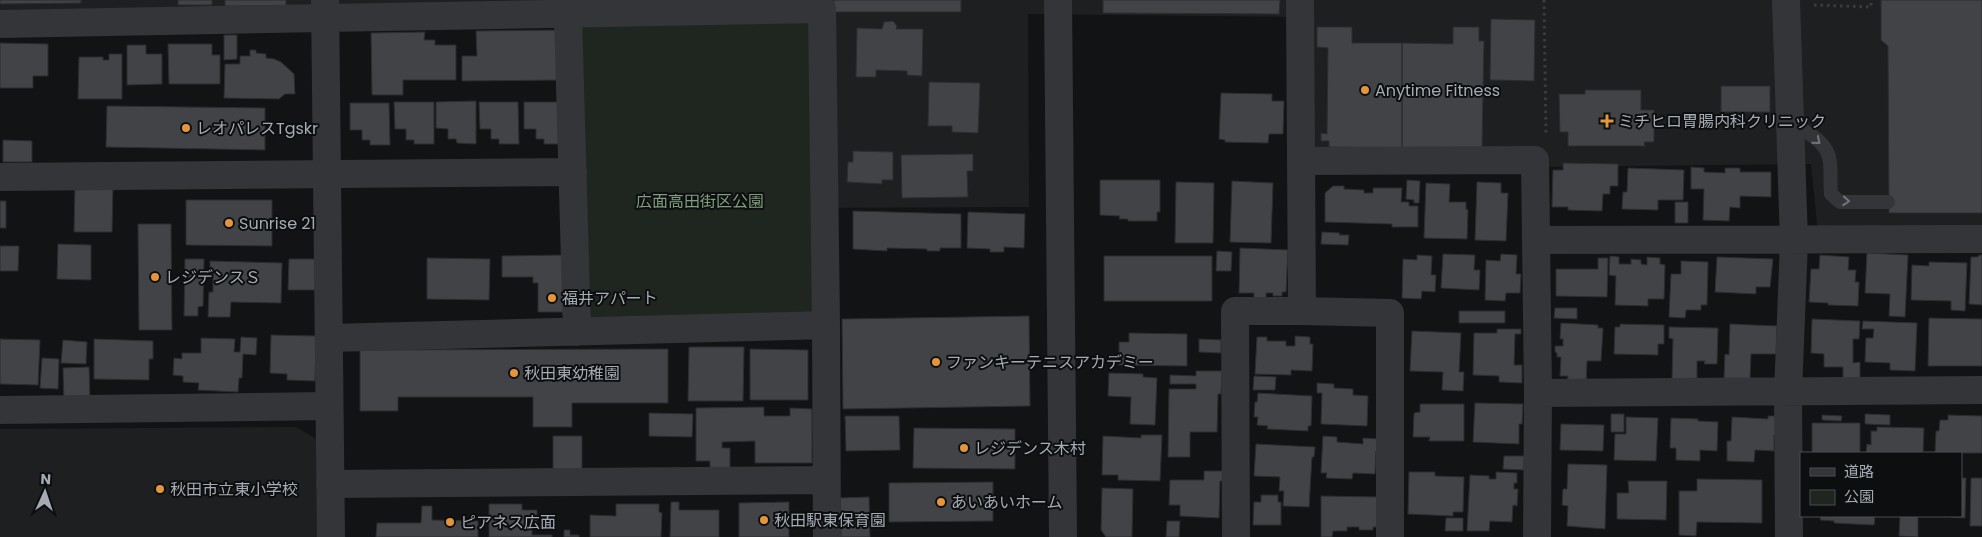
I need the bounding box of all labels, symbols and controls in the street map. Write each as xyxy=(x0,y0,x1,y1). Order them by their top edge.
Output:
place label: Anytime Fitness xyxy=(1375,79,1500,102)
marker: Anytime Fitness xyxy=(1359,84,1371,96)
place label: ミチヒロ胃腸内科クリニック xyxy=(1618,110,1826,133)
marker: ミチヒロ胃腸内科クリニック xyxy=(1600,114,1614,128)
place label: レオパレスTgskr xyxy=(196,117,318,140)
marker: レオパレスTgskr xyxy=(180,122,192,134)
one-way arrow xyxy=(1812,135,1821,144)
park label: 広面高田街区公園 xyxy=(636,190,764,213)
one-way arrow xyxy=(1843,195,1851,206)
place label: Sunrise 21 xyxy=(239,212,316,235)
marker: Sunrise 21 xyxy=(223,217,235,229)
place label: レジデンスＳ xyxy=(165,266,261,289)
marker: レジデンスＳ xyxy=(149,271,161,283)
place label: 福井アパート xyxy=(562,287,658,310)
marker: 福井アパート xyxy=(546,292,558,304)
place label: ファンキーテニスアカデミー xyxy=(946,351,1154,374)
marker: ファンキーテニスアカデミー xyxy=(930,356,942,368)
place label: 秋田東幼稚園 xyxy=(524,362,620,385)
marker: 秋田東幼稚園 xyxy=(508,367,520,379)
place label: レジデンス木村 xyxy=(974,437,1086,460)
marker: レジデンス木村 xyxy=(958,442,970,454)
legend xyxy=(1800,452,1962,517)
text: 道路 xyxy=(1844,461,1874,482)
north arrow xyxy=(20,467,70,517)
text: N xyxy=(40,469,51,489)
place label: 秋田市立東小学校 xyxy=(170,478,298,501)
marker: 秋田市立東小学校 xyxy=(154,483,166,495)
text: 公園 xyxy=(1844,486,1874,507)
place label: あいあいホーム xyxy=(951,491,1063,514)
marker: あいあいホーム xyxy=(935,496,947,508)
place label: 秋田駅東保育園 xyxy=(774,509,886,532)
place label: ピアネス広面 xyxy=(460,511,556,534)
marker: 秋田駅東保育園 xyxy=(758,514,770,526)
marker: ピアネス広面 xyxy=(444,516,456,528)

